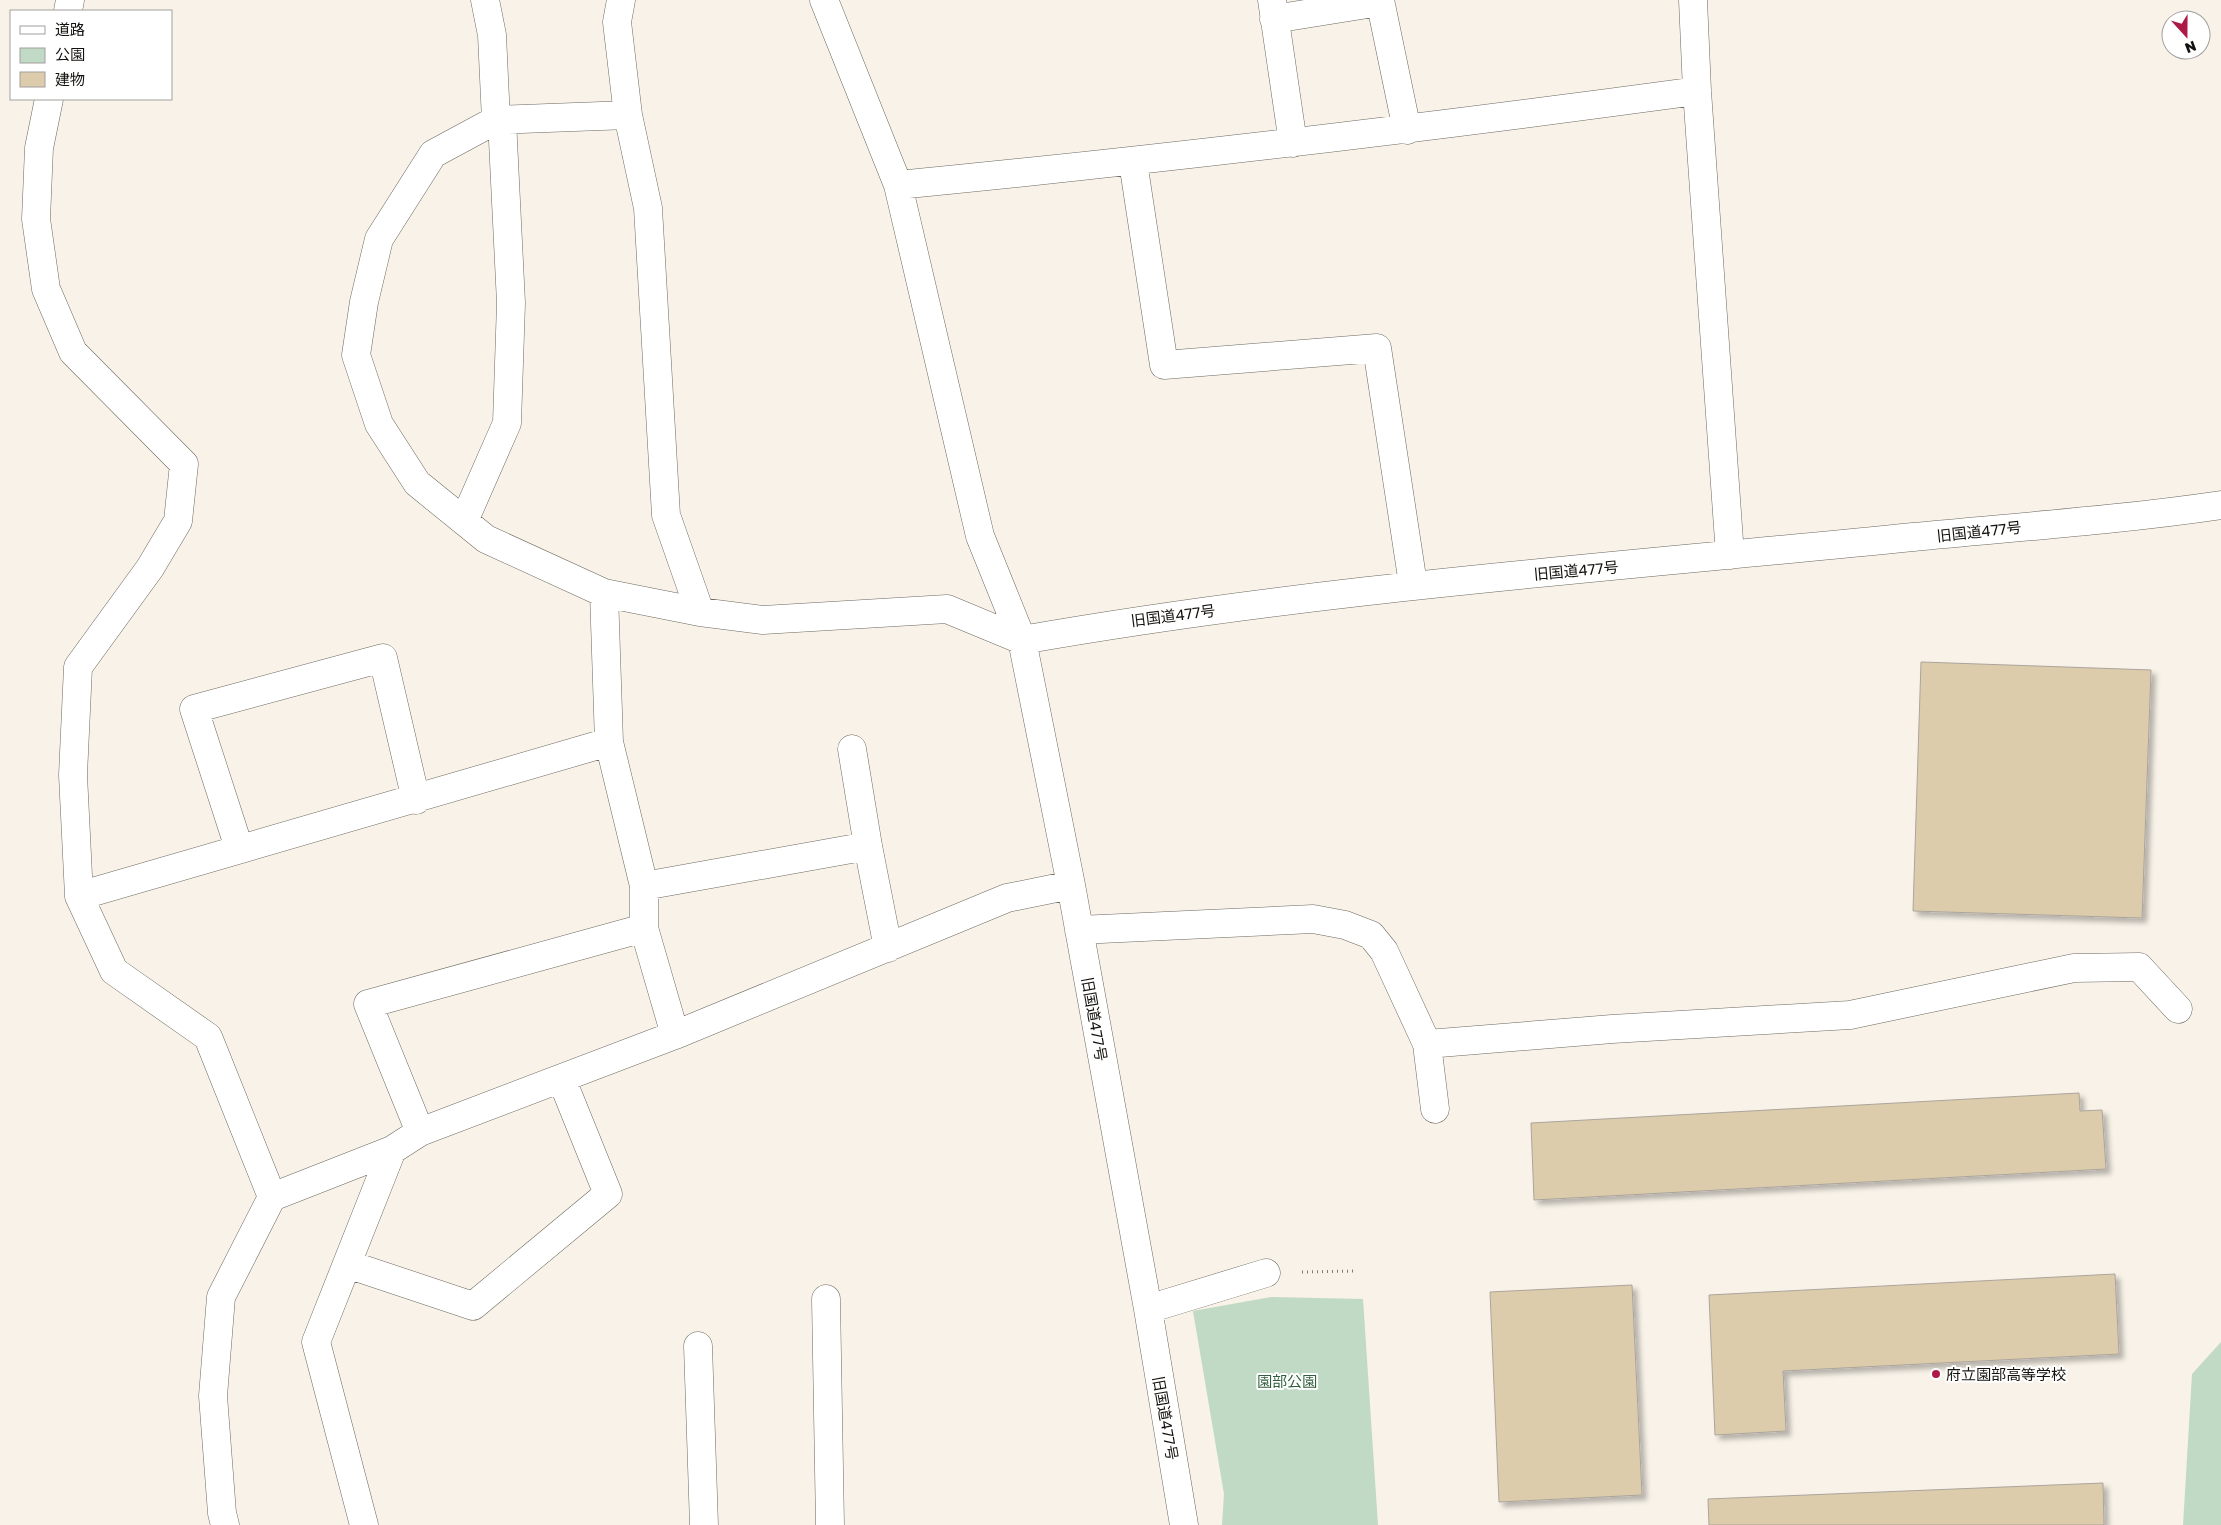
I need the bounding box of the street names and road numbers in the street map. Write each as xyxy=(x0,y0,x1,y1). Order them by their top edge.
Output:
street label: 旧国道477号 xyxy=(1936,518,2022,544)
street label: 旧国道477号 xyxy=(1533,557,1619,583)
street label: 旧国道477号 xyxy=(1130,601,1216,629)
street label: 旧国道477号 xyxy=(1079,976,1111,1062)
street label: 旧国道477号 xyxy=(1150,1375,1182,1461)

